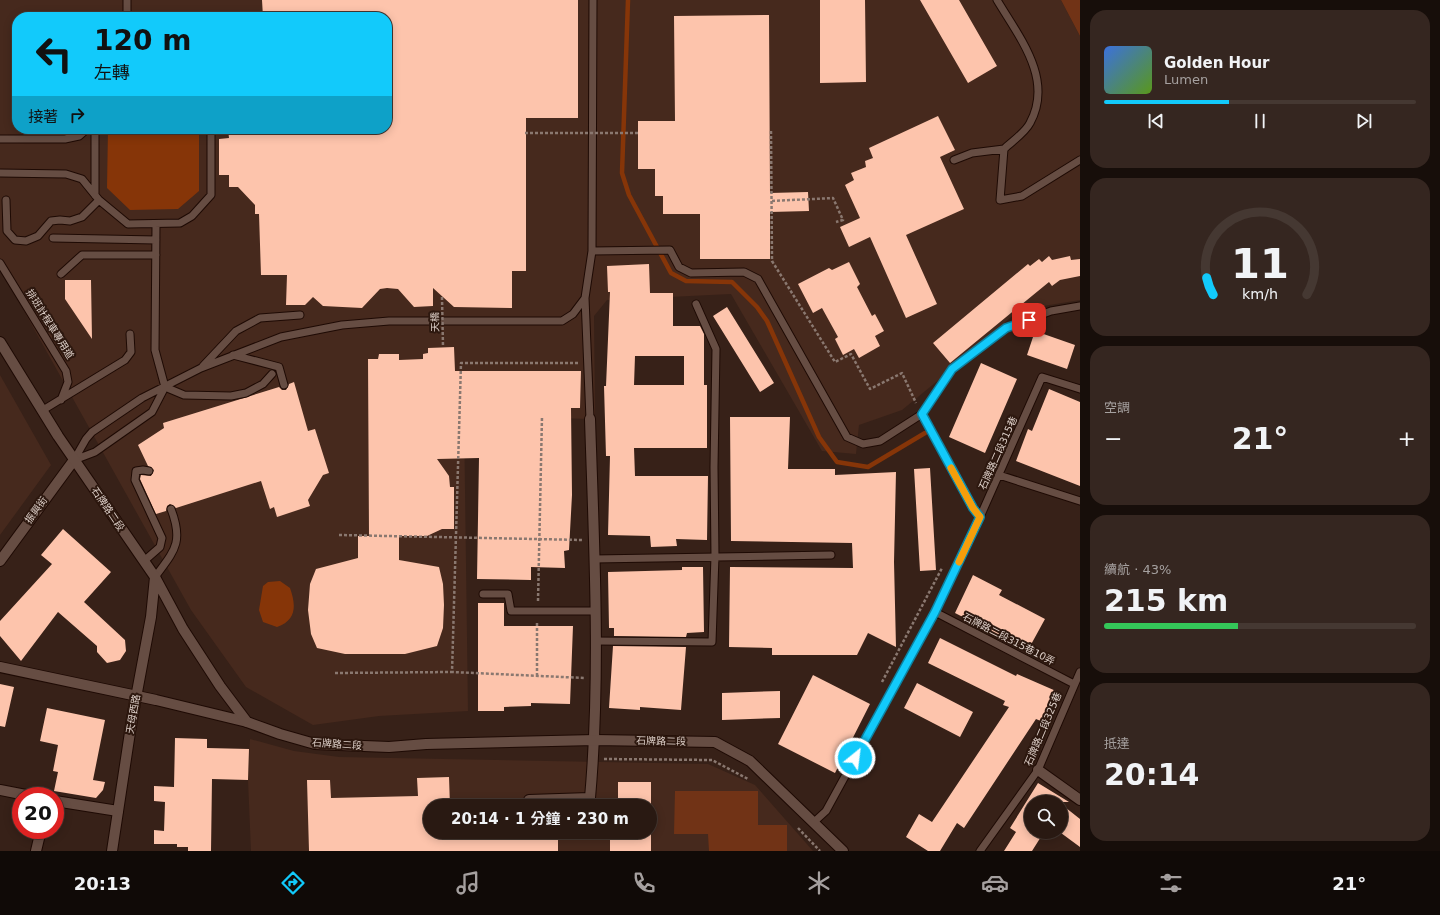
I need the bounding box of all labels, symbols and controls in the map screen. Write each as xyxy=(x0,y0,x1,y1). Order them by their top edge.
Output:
text: 120 m xyxy=(94,24,191,57)
icon: left xyxy=(28,28,80,80)
text: Golden Hour xyxy=(1164,54,1270,72)
text: 左轉 xyxy=(94,62,130,83)
text: Lumen xyxy=(1164,72,1208,87)
icon: right xyxy=(66,104,88,126)
text: 接著 xyxy=(28,108,58,126)
icon: previous xyxy=(1145,110,1167,132)
icon: pause xyxy=(1249,110,1271,132)
icon: next xyxy=(1353,110,1375,132)
text: 11 xyxy=(1231,239,1289,288)
text: km/h xyxy=(1242,286,1278,302)
street label: 排班計程車專用道 xyxy=(24,287,76,361)
pin xyxy=(1012,303,1046,337)
icon: arrive xyxy=(1018,309,1040,331)
street label: 天橋 xyxy=(429,312,441,332)
text: 空調 xyxy=(1104,400,1130,415)
street label: 石牌路二段315巷 xyxy=(977,415,1019,491)
text: 21° xyxy=(1232,421,1288,456)
text: − xyxy=(1104,426,1122,451)
text: + xyxy=(1398,426,1416,451)
street label: 石牌路二段 xyxy=(89,485,127,533)
street label: 振興街 xyxy=(23,495,49,525)
text: 續航 · 43% xyxy=(1104,562,1171,577)
text: 215 km xyxy=(1104,583,1228,618)
street label: 石牌路二段315巷10弄 xyxy=(961,611,1057,667)
street label: 石牌路二段325巷 xyxy=(1022,690,1064,768)
street label: 天母西路 xyxy=(124,693,142,735)
street label: 石牌路二段 xyxy=(636,735,686,747)
text: 抵達 xyxy=(1104,736,1130,751)
street label: 石牌路二段 xyxy=(312,737,362,751)
position arrow xyxy=(834,737,876,779)
text: 20:14 xyxy=(1104,757,1200,792)
speed limit sign: 20 xyxy=(12,787,64,839)
map controls xyxy=(1024,795,1068,839)
button: search xyxy=(1024,795,1068,839)
text: 20:14 · 1 分鐘 · 230 m xyxy=(451,810,629,828)
icon: directions xyxy=(279,869,307,897)
icon: music xyxy=(454,869,482,897)
icon: phone xyxy=(630,869,658,897)
icon: climate xyxy=(805,869,833,897)
icon: car xyxy=(981,869,1009,897)
icon: filters xyxy=(1157,869,1185,897)
text: 20:13 xyxy=(74,873,131,894)
text: 21° xyxy=(1332,873,1366,894)

